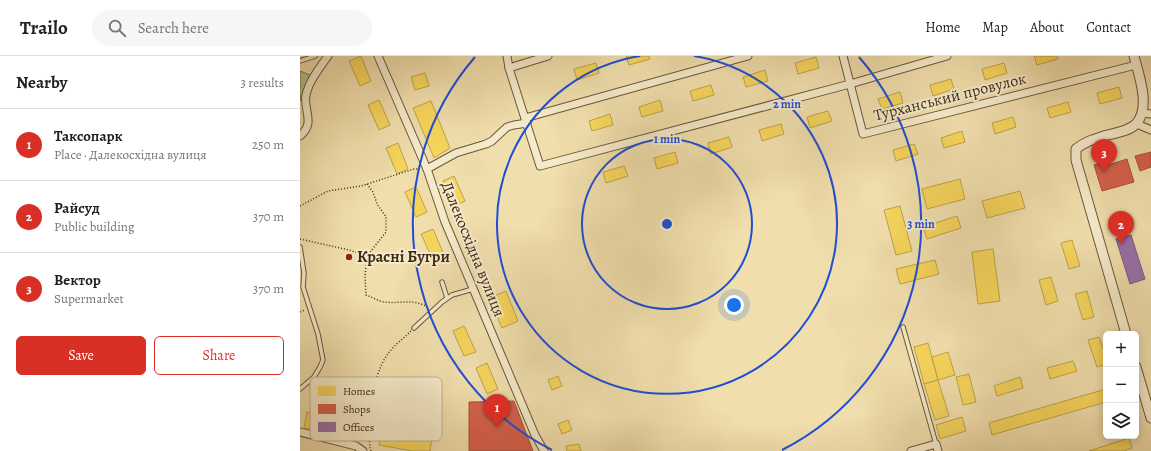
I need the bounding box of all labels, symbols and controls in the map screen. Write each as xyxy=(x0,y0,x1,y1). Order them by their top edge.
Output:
search box xyxy=(92,10,372,46)
text: Trailo xyxy=(20,15,68,41)
icon: search xyxy=(106,17,128,39)
text: Search here xyxy=(138,18,209,38)
text: Home xyxy=(925,18,960,37)
text: Map xyxy=(982,18,1008,37)
text: About xyxy=(1030,18,1064,37)
text: Contact xyxy=(1086,18,1131,37)
street label: Турханський провулок xyxy=(871,67,1029,127)
text: Nearby xyxy=(16,71,67,94)
text: 3 results xyxy=(240,74,284,91)
text: 2 min xyxy=(773,96,801,112)
text: Таксопарк xyxy=(54,126,123,146)
text: 1 min xyxy=(654,131,681,147)
text: 1 xyxy=(27,136,31,153)
text: 250 m xyxy=(252,136,284,153)
pin: 3 xyxy=(1091,139,1117,172)
text: Place · Далекосхідна вулиця xyxy=(54,146,207,163)
street label: Далекосхідна вулиця xyxy=(436,178,510,320)
text: Райсуд xyxy=(54,198,100,218)
text: 2 xyxy=(26,208,32,225)
text: 370 m xyxy=(253,208,284,225)
pin: 2 xyxy=(1108,211,1134,244)
text: 3 min xyxy=(907,216,935,232)
centre of rings xyxy=(660,217,674,231)
text: Public building xyxy=(54,218,134,235)
place label: Красні Бугри xyxy=(357,246,450,268)
marker: Красні Бугри xyxy=(344,252,354,262)
text: Вектор xyxy=(54,270,101,290)
text: 3 xyxy=(26,280,32,297)
text: 370 m xyxy=(253,280,284,297)
text: Supermarket xyxy=(54,290,124,307)
your location xyxy=(724,295,744,315)
map controls xyxy=(1103,331,1139,439)
button: + xyxy=(1103,331,1139,367)
button: Save xyxy=(16,336,146,375)
button: Share xyxy=(154,336,284,375)
button: − xyxy=(1103,367,1139,403)
legend xyxy=(310,377,442,441)
text: Homes xyxy=(343,384,375,399)
pin: 1 xyxy=(484,394,510,427)
text: Shops xyxy=(343,402,370,417)
button: layers xyxy=(1103,403,1139,439)
text: Offices xyxy=(343,420,374,435)

